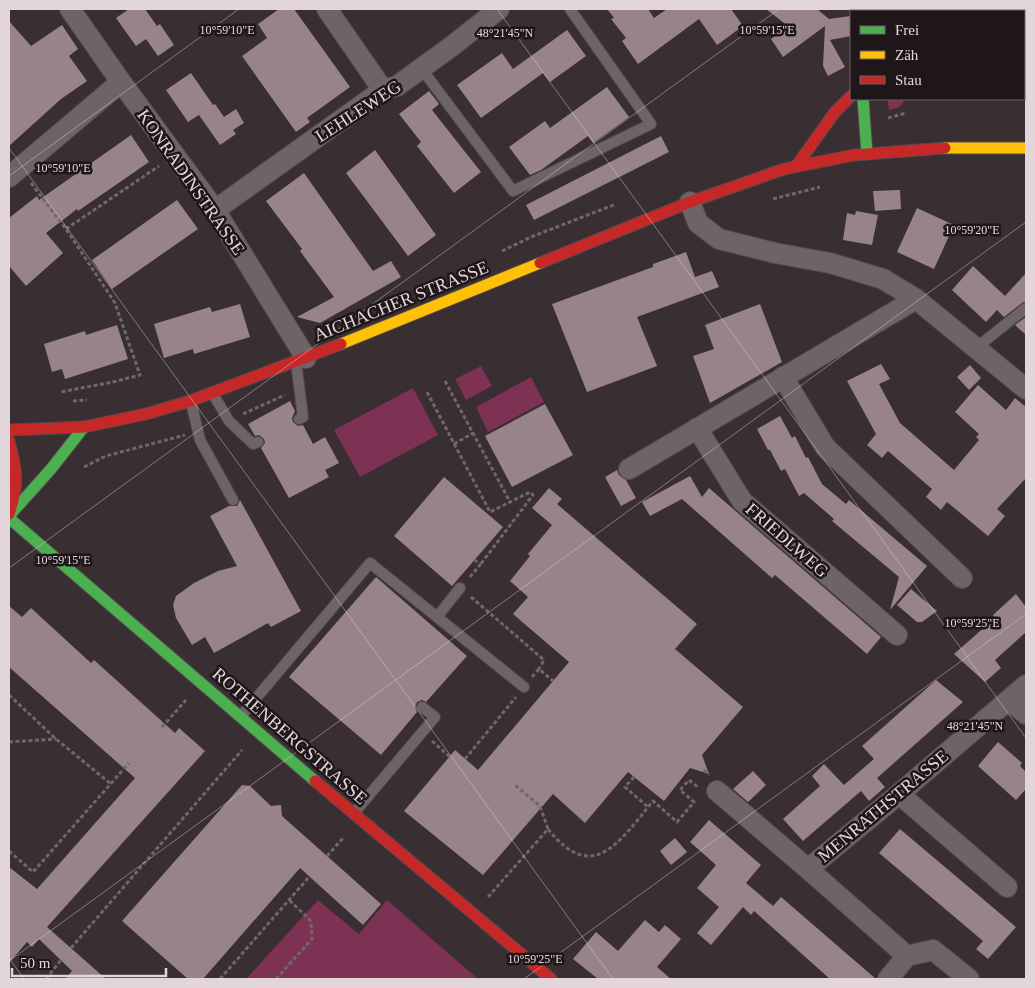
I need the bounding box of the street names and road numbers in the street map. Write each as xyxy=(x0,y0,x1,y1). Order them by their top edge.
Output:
street label: LEHLEWEG xyxy=(311,76,405,146)
street label: KONRADINSTRASSE xyxy=(133,105,249,259)
street label: AICHACHER STRASSE xyxy=(311,257,491,345)
street label: FRIEDLWEG xyxy=(742,499,832,581)
street label: ROTHENBERGSTRASSE xyxy=(209,663,371,809)
street label: MENRATHSTRASSE xyxy=(814,746,952,866)

